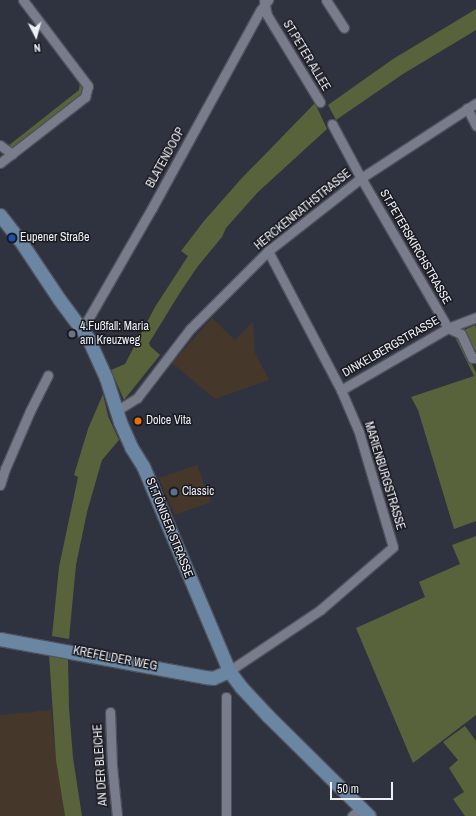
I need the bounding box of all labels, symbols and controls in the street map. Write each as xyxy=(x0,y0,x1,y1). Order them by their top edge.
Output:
north arrow xyxy=(16,16,56,56)
street label: ST.PETER ALLEE xyxy=(279,18,333,94)
text: N xyxy=(33,41,41,55)
street label: BLATENDOOP xyxy=(144,125,188,191)
street label: HERCKENRATHSTRASSE xyxy=(252,167,354,253)
street label: ST.PETERSKIRCHSTRASSE xyxy=(376,187,454,307)
place label: Eupener Straße xyxy=(20,231,89,245)
marker: Eupener Straße xyxy=(7,233,17,243)
street label: DINKELBERGSTRASSE xyxy=(340,313,442,381)
place label: 4.Fußfall: Maria am Kreuzweg xyxy=(80,320,149,348)
marker: 4.Fußfall: Maria am Kreuzweg xyxy=(67,329,77,339)
place label: Dolce Vita xyxy=(146,414,191,428)
marker: Dolce Vita xyxy=(133,416,143,426)
street label: MARIENBURGSTRASSE xyxy=(361,420,407,532)
street label: ST.TÖNISER STRASSE xyxy=(142,476,196,580)
place label: Classic xyxy=(182,485,214,499)
marker: Classic xyxy=(169,487,179,497)
street label: KREFELDER WEG xyxy=(72,644,158,674)
street label: AN DER BLEICHE xyxy=(91,724,111,806)
scale bar xyxy=(332,774,395,800)
text: 50 m xyxy=(337,781,359,797)

